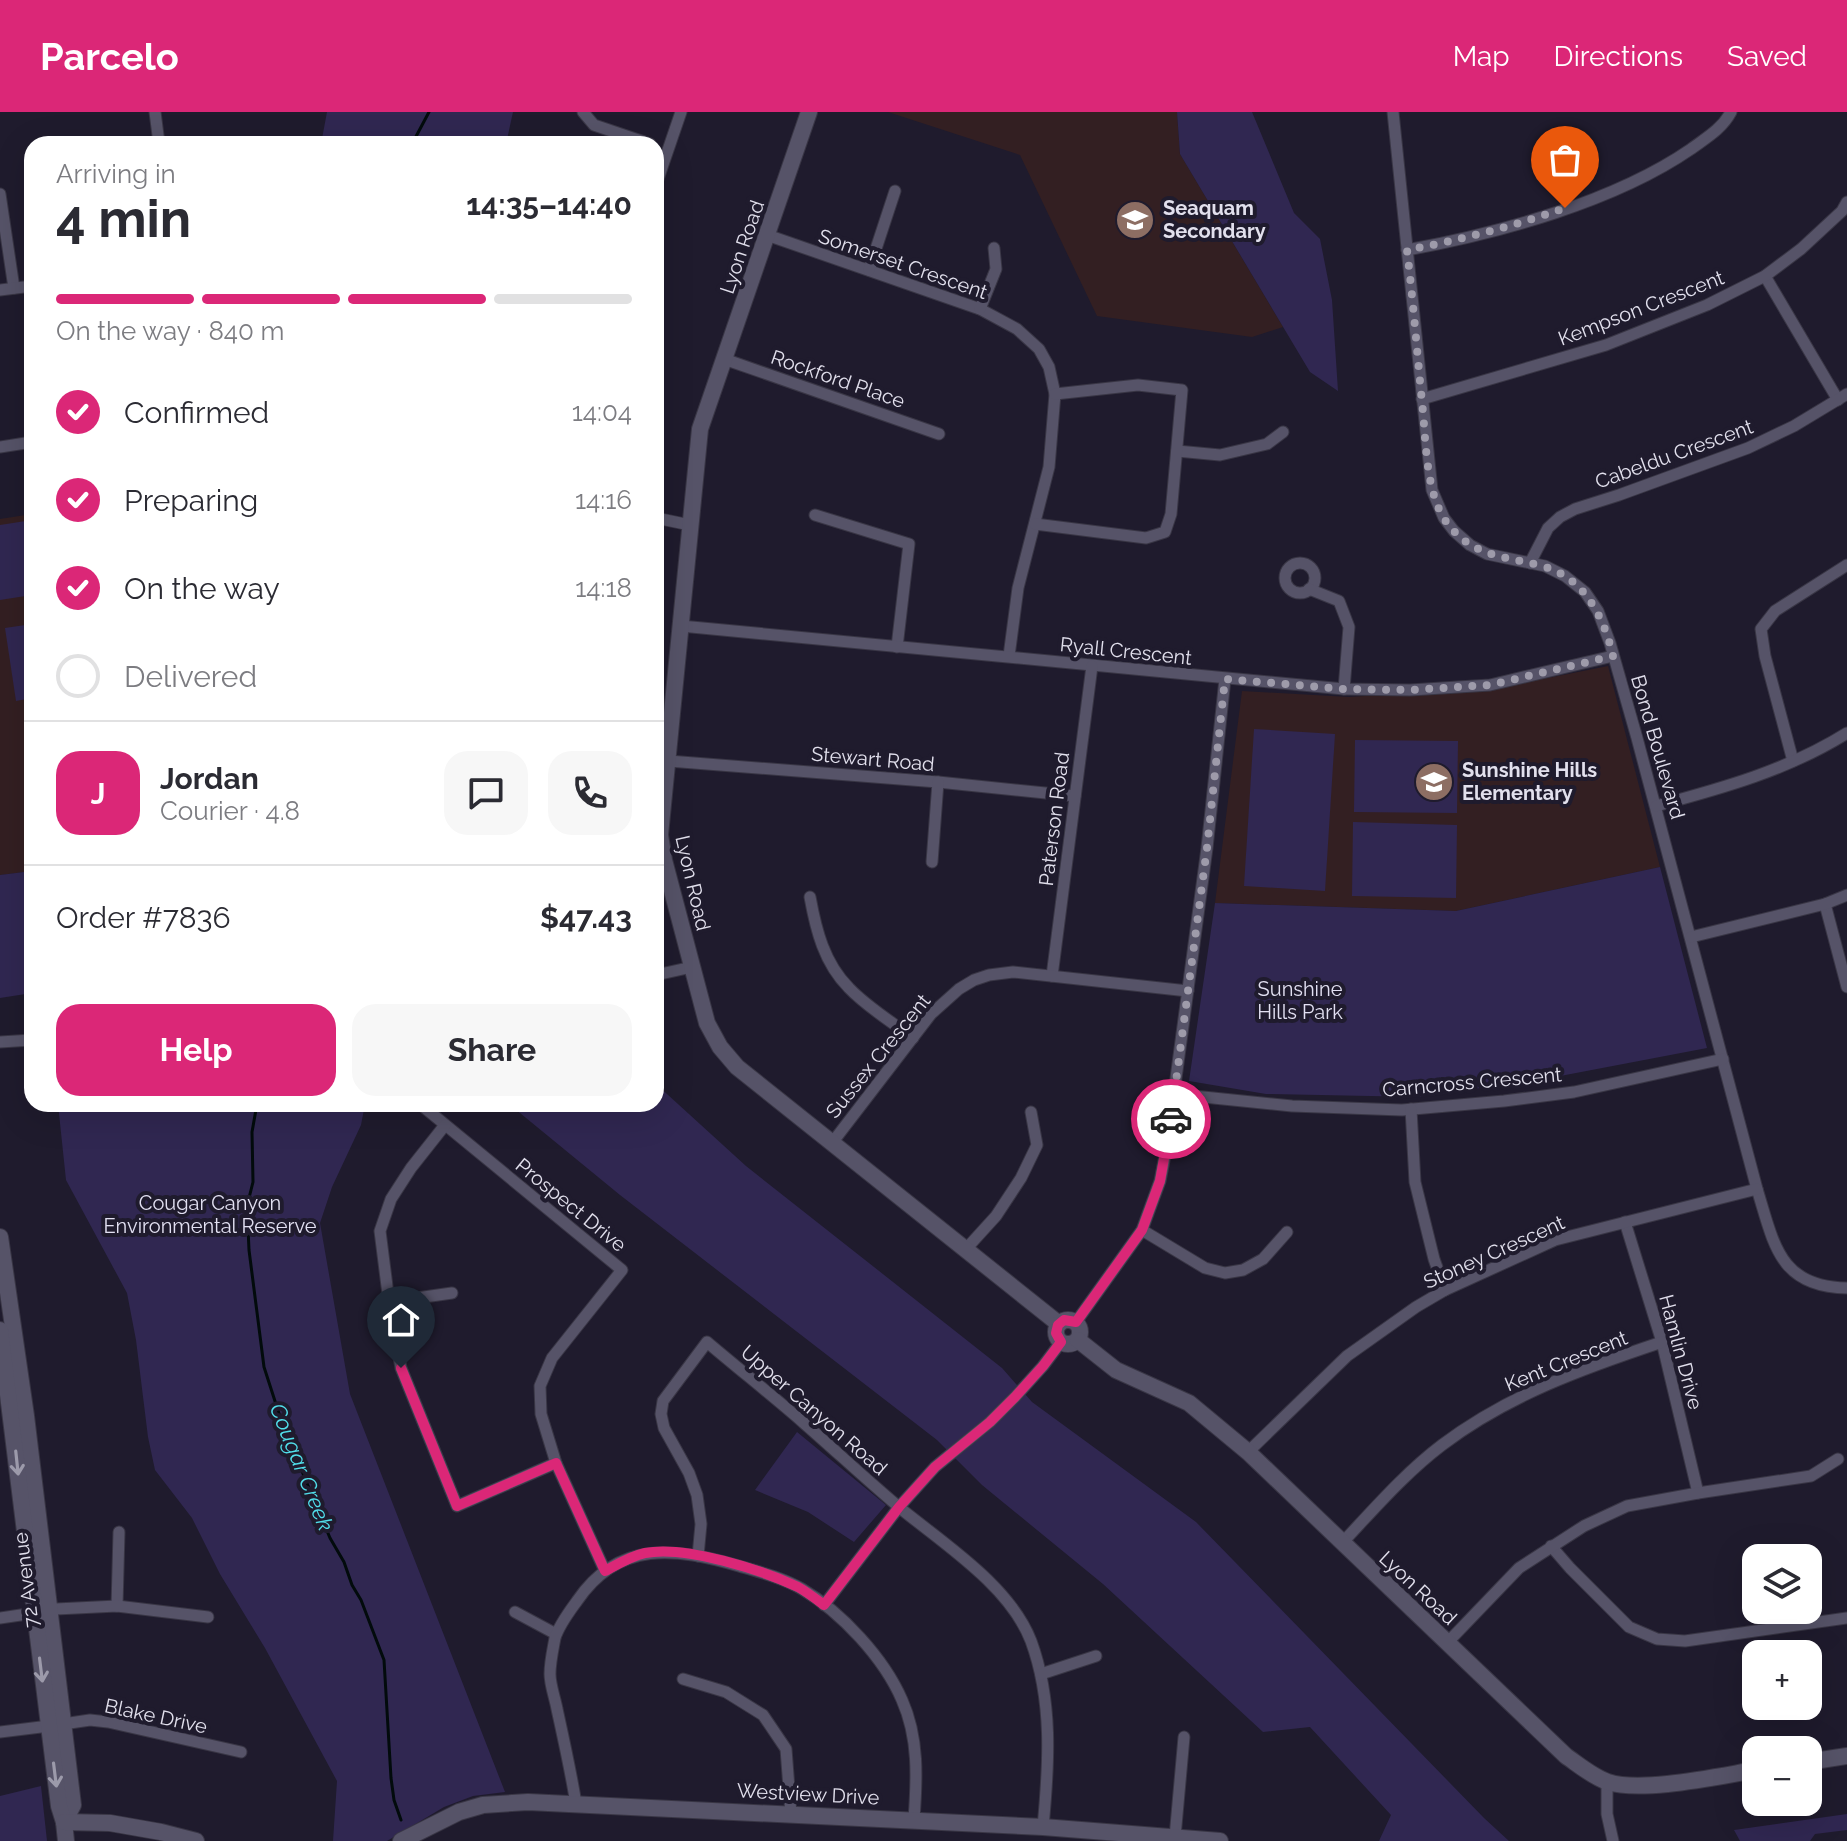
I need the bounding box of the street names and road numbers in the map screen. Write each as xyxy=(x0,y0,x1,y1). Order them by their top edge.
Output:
street label: Lyon Road xyxy=(715,197,769,297)
street label: Somerset Crescent xyxy=(815,224,991,304)
street label: Kempson Crescent xyxy=(1555,265,1728,351)
street label: Rockford Place xyxy=(768,345,908,413)
street label: Cabeldu Crescent xyxy=(1592,414,1756,494)
street label: Ryall Crescent xyxy=(1059,632,1193,670)
street label: Bond Boulevard xyxy=(1626,672,1690,822)
street label: Stewart Road xyxy=(810,742,936,776)
street label: Paterson Road xyxy=(1034,751,1074,887)
street label: Lyon Road xyxy=(670,833,716,933)
street label: Sussex Crescent xyxy=(821,989,936,1123)
street label: Carncross Crescent xyxy=(1381,1062,1563,1102)
street label: Prospect Drive xyxy=(511,1153,631,1257)
street label: Stoney Crescent xyxy=(1420,1210,1568,1294)
street label: Hamlin Drive xyxy=(1654,1292,1708,1412)
street label: Kent Crescent xyxy=(1501,1325,1631,1396)
street label: Upper Canyon Road xyxy=(736,1340,892,1480)
street label: 72 Avenue xyxy=(8,1531,44,1629)
street label: Lyon Road xyxy=(1374,1546,1462,1630)
street label: Blake Drive xyxy=(103,1693,210,1739)
street label: Westview Drive xyxy=(736,1778,880,1810)

